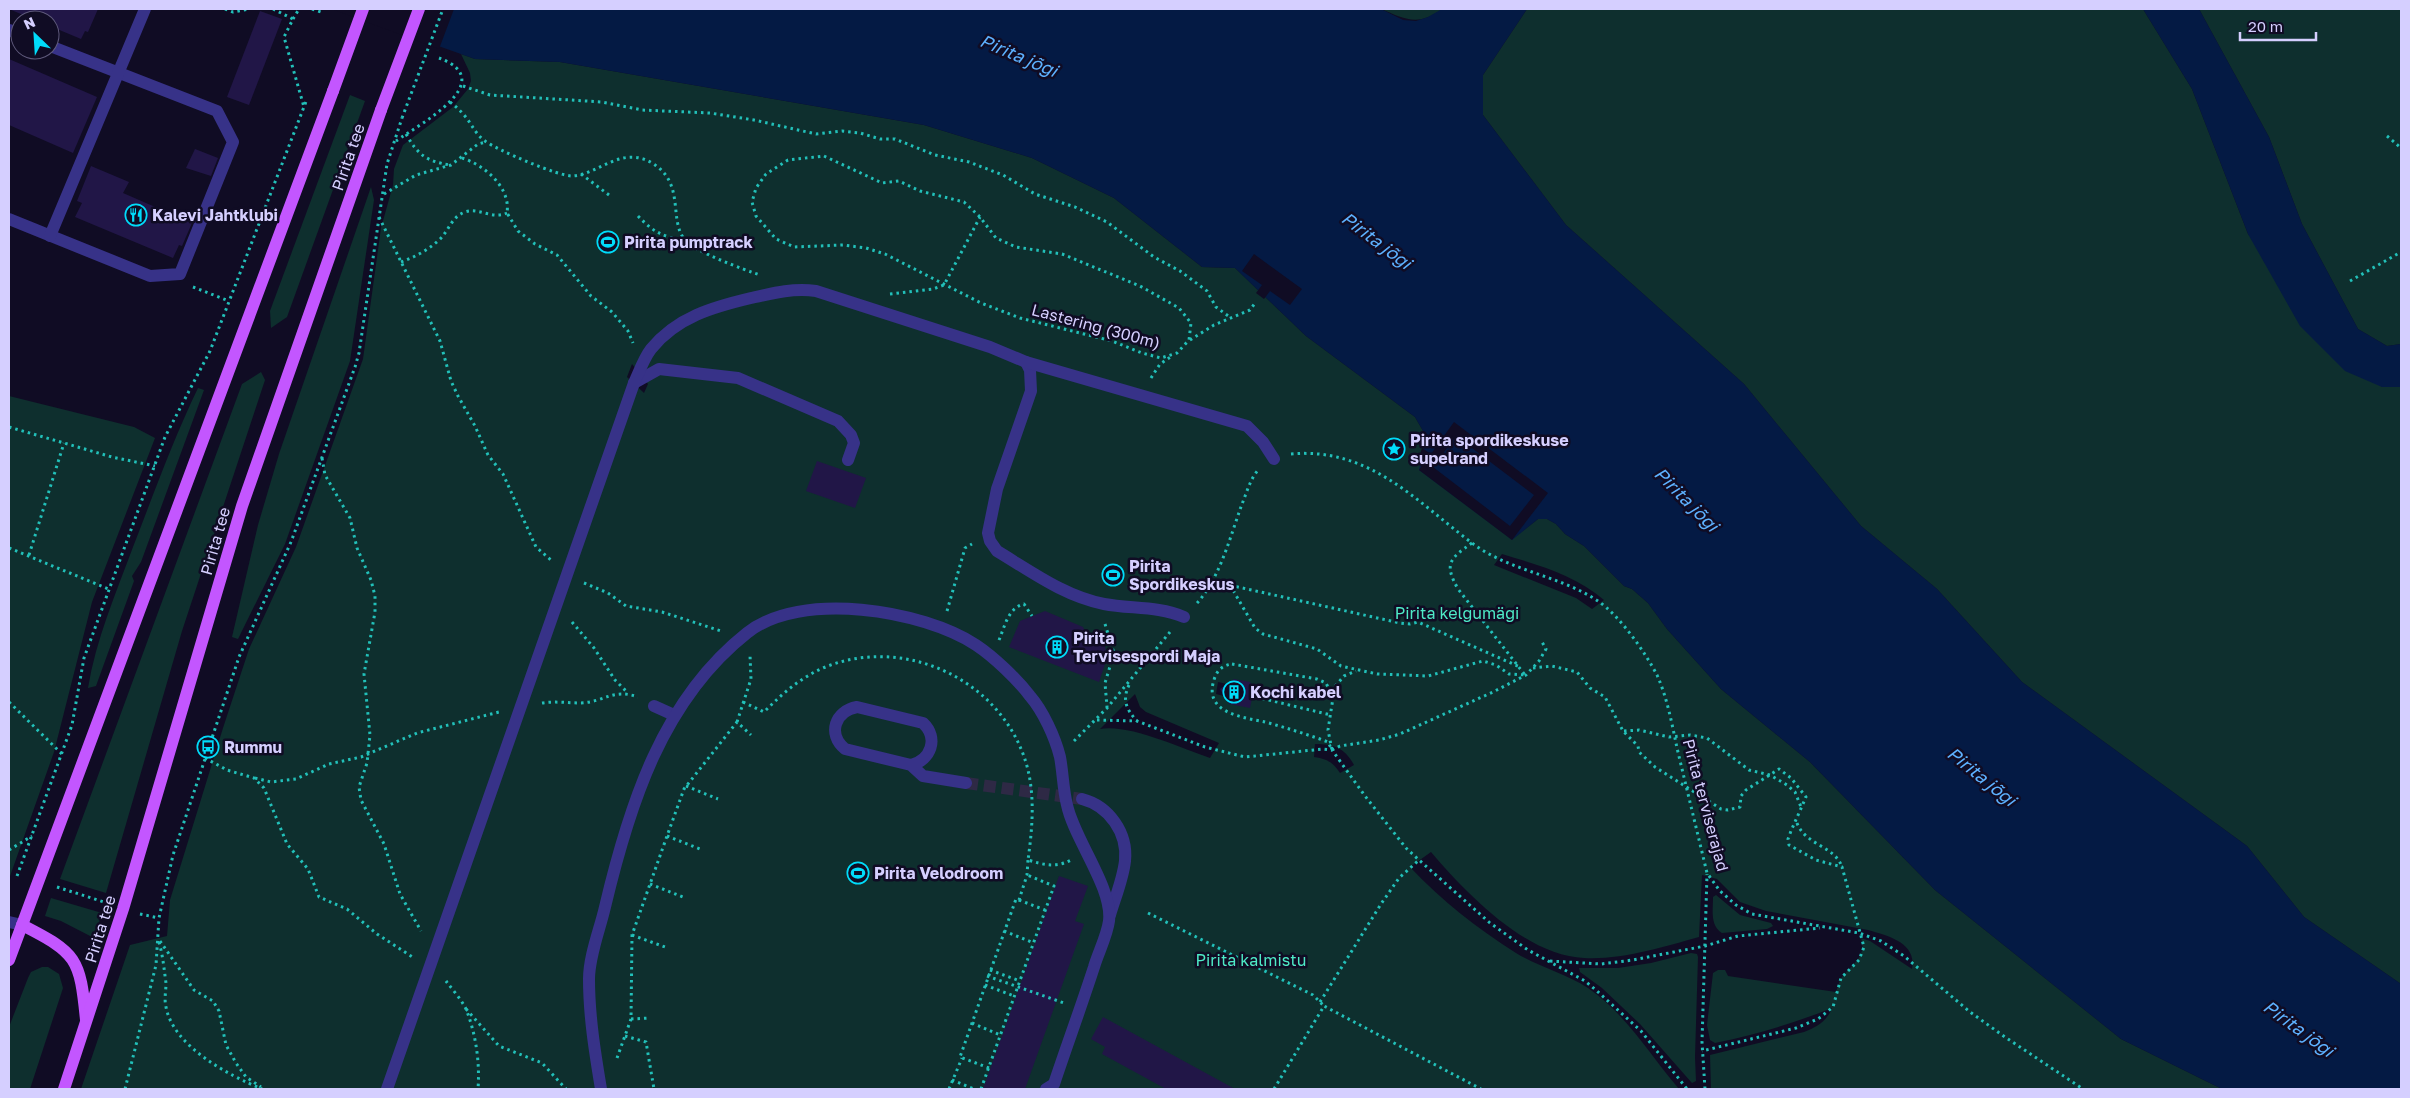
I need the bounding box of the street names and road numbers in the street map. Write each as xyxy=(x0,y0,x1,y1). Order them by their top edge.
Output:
street label: Pirita tee xyxy=(327,121,369,193)
street label: Lastering (300m) xyxy=(1030,299,1162,353)
street label: Pirita tee xyxy=(196,505,234,577)
street label: Pirita terviserajad xyxy=(1679,737,1733,873)
street label: Pirita tee xyxy=(80,893,120,965)

